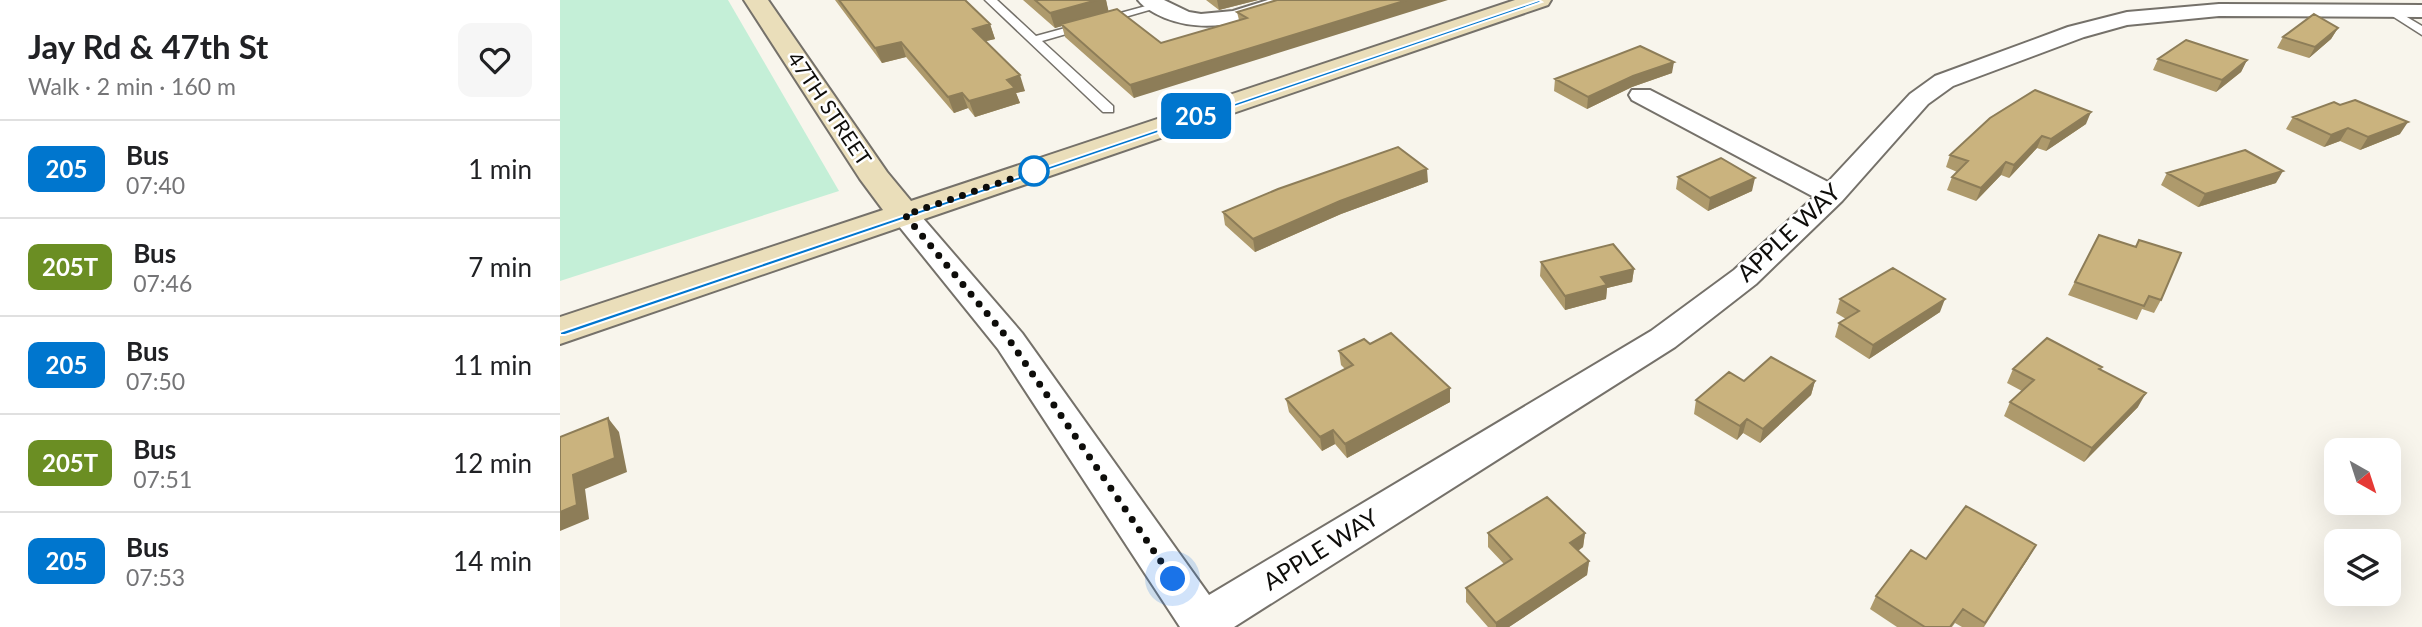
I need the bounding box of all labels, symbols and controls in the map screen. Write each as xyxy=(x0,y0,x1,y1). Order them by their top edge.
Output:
button: heart xyxy=(458,23,532,97)
text: Jay Rd & 47th St xyxy=(28,26,268,66)
street label: 47TH STREET xyxy=(783,47,878,170)
text: Walk · 2 min · 160 m xyxy=(28,72,236,100)
line badge: 205 xyxy=(1156,93,1236,139)
text: 205 xyxy=(1175,101,1217,130)
text: Bus xyxy=(126,139,169,171)
text: 1 min xyxy=(468,153,532,185)
text: 205 xyxy=(46,154,87,183)
unlabelled marker xyxy=(1019,156,1049,186)
text: 07:40 xyxy=(126,171,185,199)
street label: APPLE WAY xyxy=(1730,177,1846,287)
text: Bus xyxy=(133,237,176,269)
text: 7 min xyxy=(468,251,532,283)
text: 205T xyxy=(42,252,98,281)
text: 07:46 xyxy=(133,269,192,297)
text: Bus xyxy=(126,335,169,367)
text: 11 min xyxy=(453,349,532,381)
text: 205 xyxy=(46,350,87,379)
text: 07:50 xyxy=(126,367,185,395)
text: Bus xyxy=(133,433,176,465)
north arrow xyxy=(2324,438,2401,514)
map controls xyxy=(2324,438,2401,606)
text: 12 min xyxy=(453,447,532,479)
text: 205T xyxy=(42,448,98,477)
text: 07:51 xyxy=(133,465,192,493)
street label: APPLE WAY xyxy=(1257,502,1383,596)
button: layers xyxy=(2324,529,2401,606)
text: Bus xyxy=(126,531,169,563)
text: 14 min xyxy=(453,545,532,577)
text: 205 xyxy=(46,546,87,575)
your location xyxy=(1155,561,1190,596)
text: 07:53 xyxy=(126,563,185,591)

